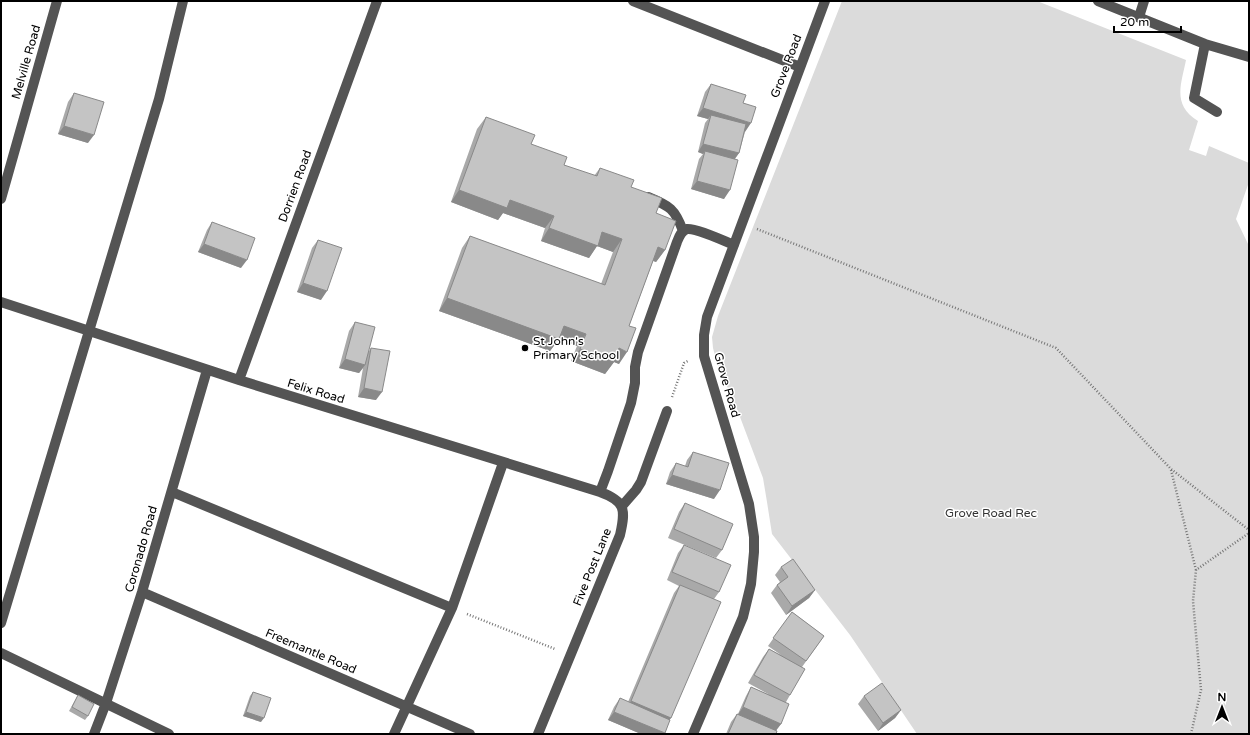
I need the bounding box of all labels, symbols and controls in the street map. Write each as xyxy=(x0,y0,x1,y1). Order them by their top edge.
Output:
scale bar xyxy=(1114,8,1181,34)
text: 20 m xyxy=(1120,15,1149,29)
street label: Melville Road xyxy=(9,23,43,101)
street label: Grove Road xyxy=(767,32,805,100)
street label: Dorrien Road xyxy=(275,148,315,224)
place label: St John's Primary School xyxy=(533,334,619,362)
marker: St John's Primary School xyxy=(520,343,530,353)
street label: Grove Road xyxy=(711,351,743,419)
street label: Felix Road xyxy=(286,376,346,406)
street label: Coronado Road xyxy=(122,504,160,594)
park label: Grove Road Rec xyxy=(945,506,1037,520)
street label: Five Post Lane xyxy=(570,526,614,608)
street label: Freemantle Road xyxy=(263,625,359,677)
north arrow xyxy=(1202,687,1242,727)
text: N xyxy=(1218,691,1226,704)

